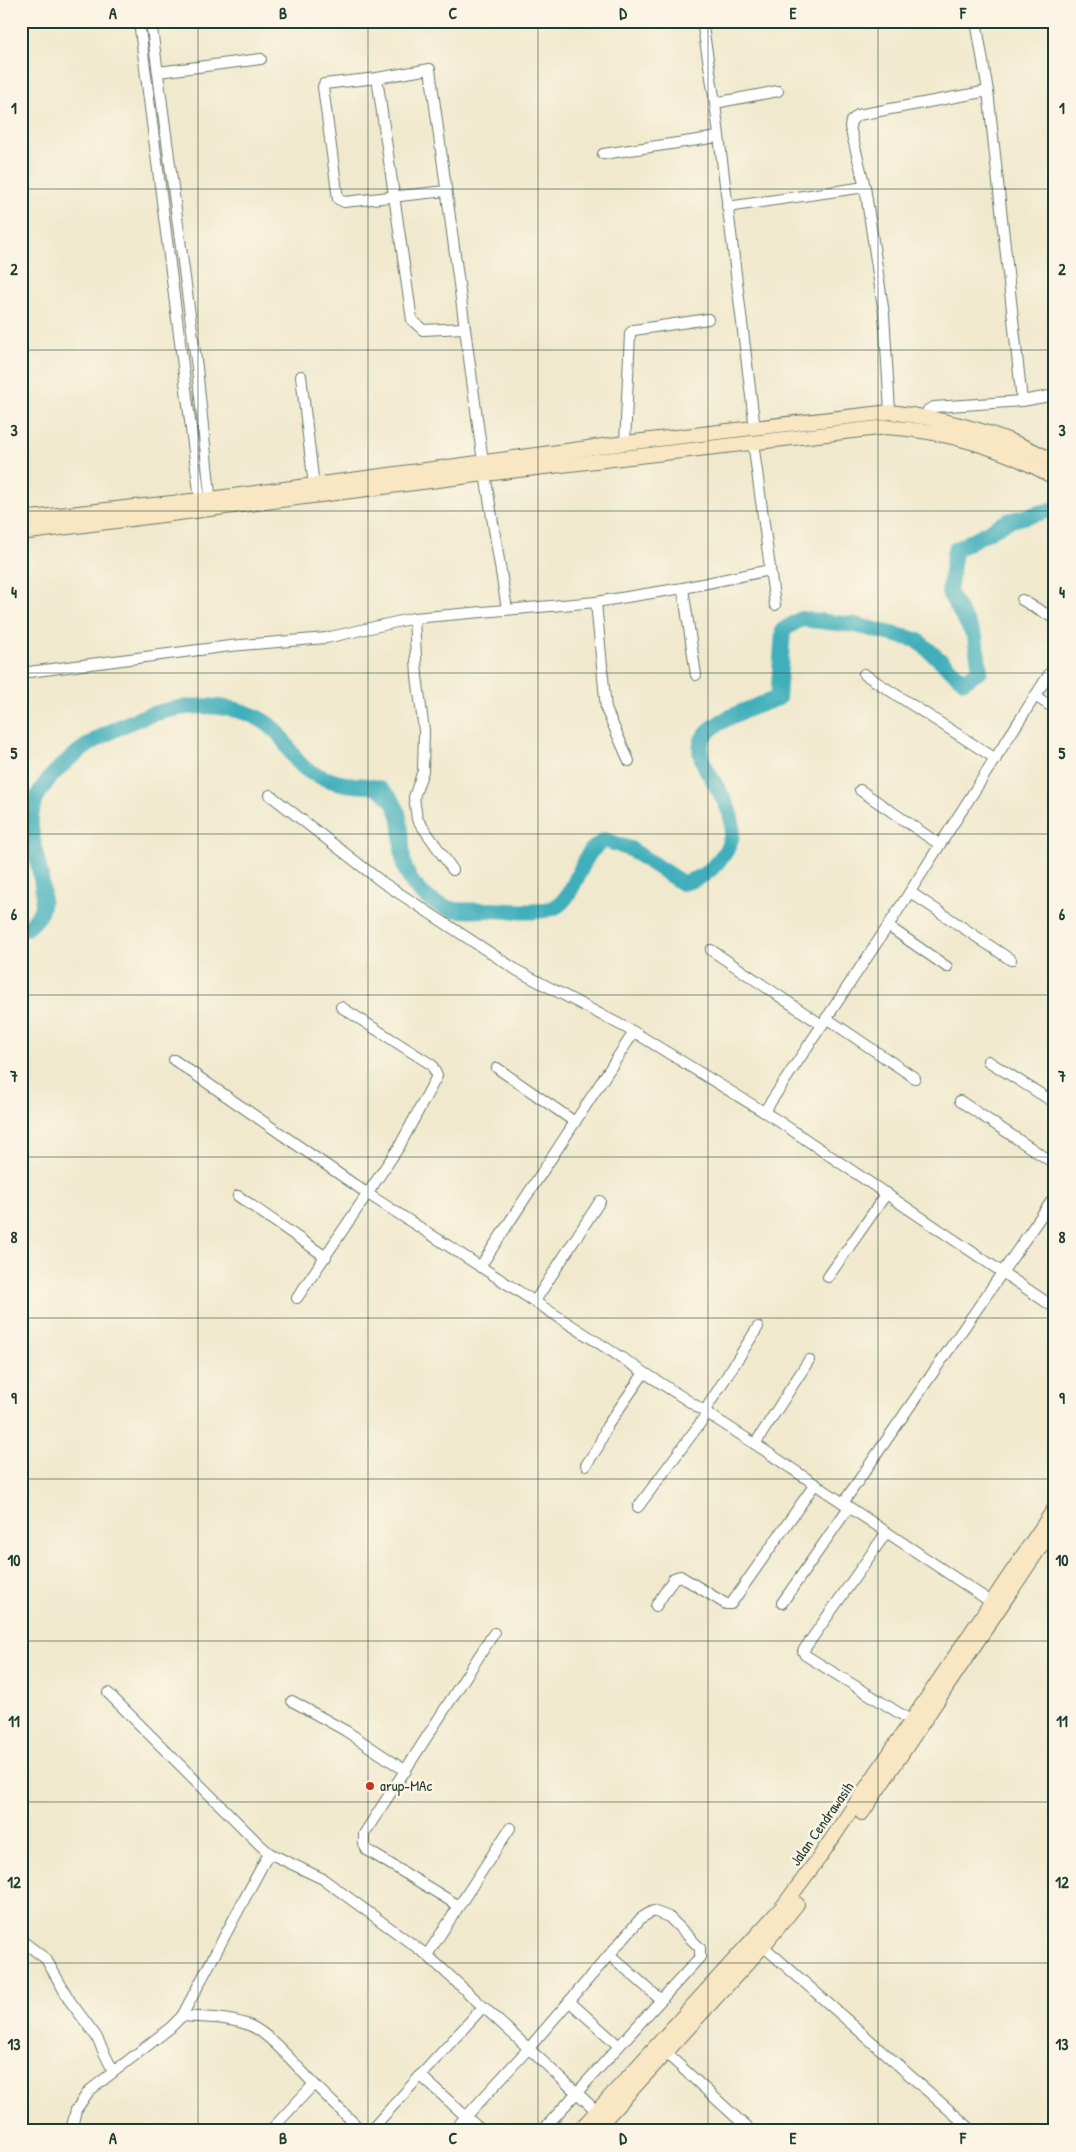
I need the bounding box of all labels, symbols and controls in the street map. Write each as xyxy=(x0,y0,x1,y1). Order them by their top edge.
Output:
text: A xyxy=(109,2,117,24)
text: B xyxy=(279,2,287,24)
text: C xyxy=(449,2,458,24)
text: D xyxy=(619,2,627,24)
text: E xyxy=(789,2,797,24)
text: F xyxy=(959,2,967,24)
text: 1 xyxy=(11,97,17,119)
text: 1 xyxy=(1059,97,1065,119)
text: 2 xyxy=(10,258,18,280)
text: 2 xyxy=(1058,258,1066,280)
text: 3 xyxy=(10,419,18,441)
text: 3 xyxy=(1058,419,1066,441)
text: 4 xyxy=(11,581,17,603)
text: 4 xyxy=(1059,581,1065,603)
text: 5 xyxy=(11,742,18,764)
text: 5 xyxy=(1059,742,1066,764)
text: 6 xyxy=(11,903,18,925)
text: 6 xyxy=(1059,903,1066,925)
text: 7 xyxy=(9,1065,18,1087)
text: 7 xyxy=(1057,1065,1066,1087)
text: 8 xyxy=(11,1226,18,1248)
text: 8 xyxy=(1059,1226,1066,1248)
text: 9 xyxy=(11,1387,17,1409)
text: 9 xyxy=(1059,1387,1065,1409)
text: 10 xyxy=(8,1549,20,1571)
text: 10 xyxy=(1056,1549,1068,1571)
text: 11 xyxy=(8,1710,20,1732)
text: 11 xyxy=(1056,1710,1068,1732)
place label: arup-MAc xyxy=(380,1775,432,1796)
street label: Jalan Cendrawasih xyxy=(785,1777,858,1870)
marker: arup-MAc xyxy=(364,1780,376,1792)
text: 12 xyxy=(7,1871,21,1893)
text: 12 xyxy=(1055,1871,1069,1893)
text: 13 xyxy=(8,2033,20,2055)
text: 13 xyxy=(1056,2033,1068,2055)
text: A xyxy=(109,2127,117,2149)
text: B xyxy=(279,2127,287,2149)
text: C xyxy=(449,2127,458,2149)
text: D xyxy=(619,2127,627,2149)
text: E xyxy=(789,2127,797,2149)
text: F xyxy=(959,2127,967,2149)

